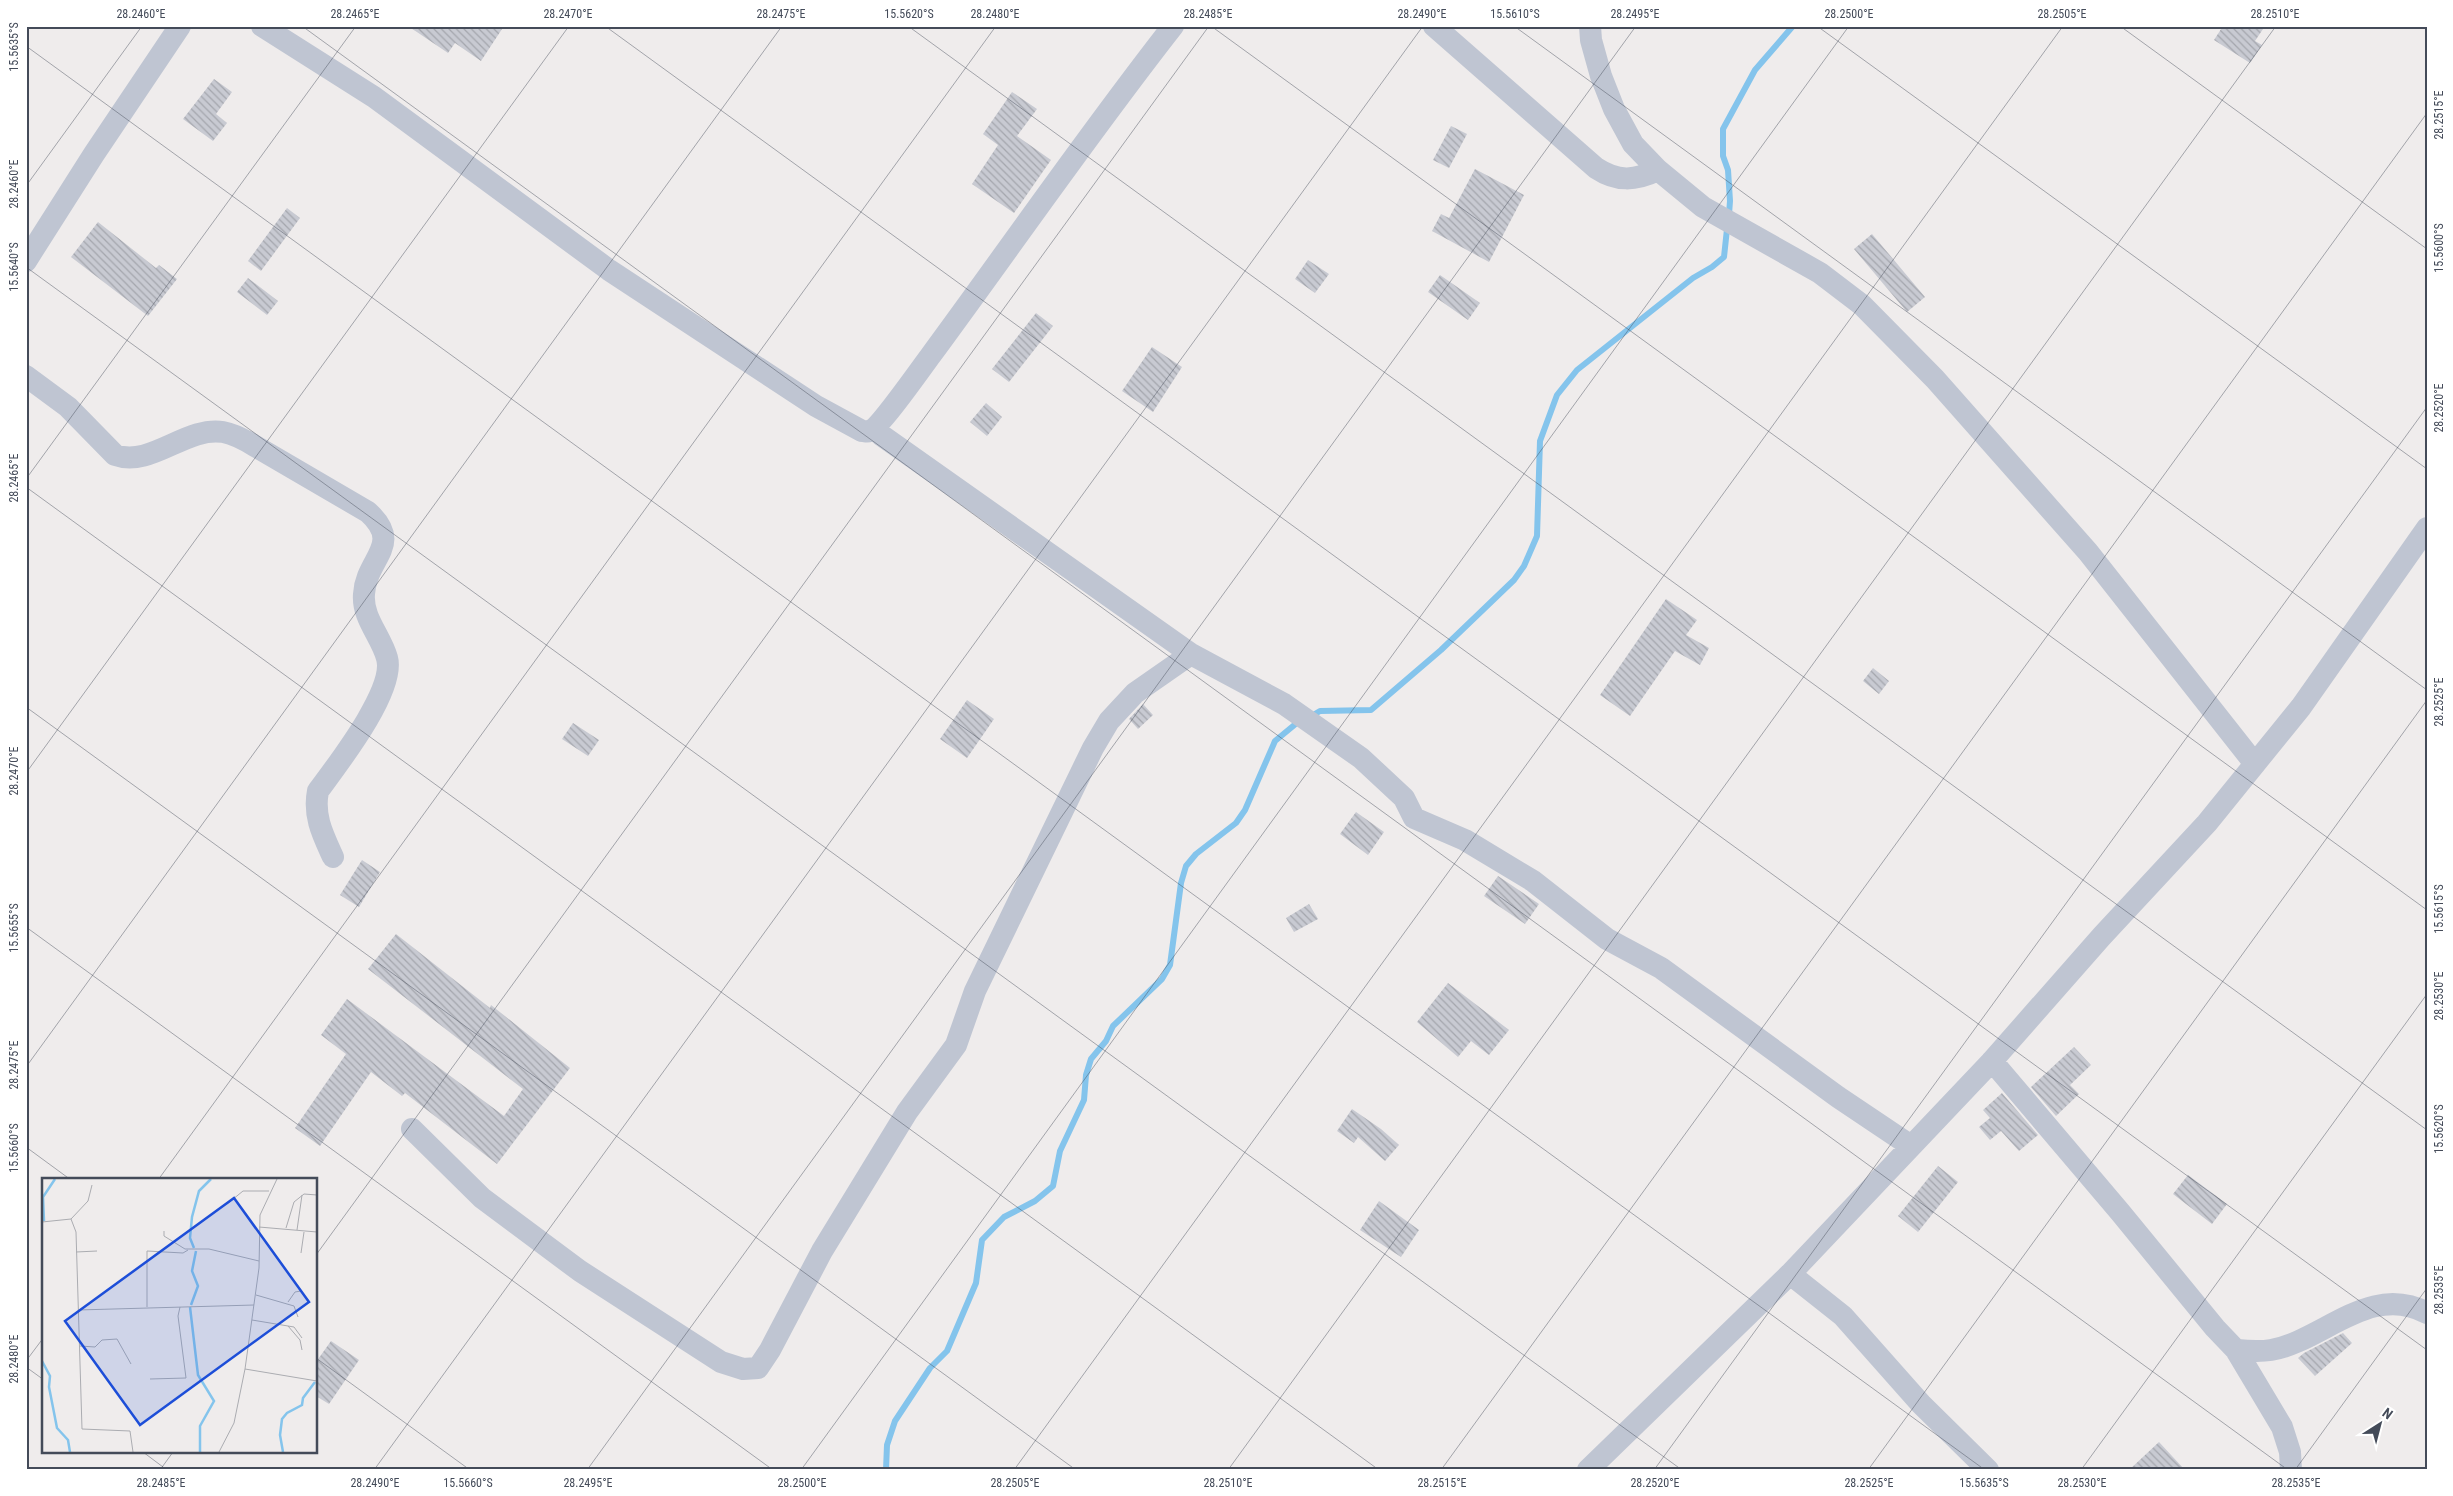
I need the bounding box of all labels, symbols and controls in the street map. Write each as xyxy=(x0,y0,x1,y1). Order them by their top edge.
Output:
text: 28.2460°E xyxy=(116,7,166,21)
text: 28.2465°E xyxy=(330,7,380,21)
text: 28.2470°E xyxy=(543,7,593,21)
text: 28.2475°E xyxy=(756,7,806,21)
text: 15.5620°S xyxy=(884,7,934,21)
text: 28.2480°E xyxy=(970,7,1020,21)
text: 28.2485°E xyxy=(1183,7,1233,21)
text: 28.2490°E xyxy=(1397,7,1447,21)
text: 15.5610°S xyxy=(1490,7,1540,21)
text: 28.2495°E xyxy=(1610,7,1660,21)
text: 28.2500°E xyxy=(1824,7,1874,21)
text: 28.2505°E xyxy=(2037,7,2087,21)
text: 28.2510°E xyxy=(2250,7,2300,21)
text: 15.5635°S xyxy=(7,22,21,72)
text: 28.2515°E xyxy=(2432,90,2446,140)
text: 28.2460°E xyxy=(7,159,21,209)
text: 15.5600°S xyxy=(2432,223,2446,273)
text: 15.5640°S xyxy=(7,242,21,292)
text: 28.2520°E xyxy=(2432,383,2446,433)
text: 28.2465°E xyxy=(7,453,21,503)
text: 28.2525°E xyxy=(2432,677,2446,727)
text: 28.2470°E xyxy=(7,746,21,796)
text: 15.5615°S xyxy=(2432,884,2446,934)
text: 15.5655°S xyxy=(7,903,21,953)
text: 28.2530°E xyxy=(2432,971,2446,1021)
text: 28.2475°E xyxy=(7,1040,21,1090)
text: 15.5620°S xyxy=(2432,1104,2446,1154)
text: 15.5660°S xyxy=(7,1123,21,1173)
inset map xyxy=(42,1178,318,1454)
text: 28.2535°E xyxy=(2432,1265,2446,1315)
text: 28.2480°E xyxy=(7,1334,21,1384)
north arrow xyxy=(2356,1398,2406,1448)
text: N xyxy=(2379,1404,2396,1422)
text: 28.2485°E xyxy=(136,1476,186,1490)
text: 28.2490°E xyxy=(350,1476,400,1490)
text: 15.5660°S xyxy=(443,1476,493,1490)
text: 28.2495°E xyxy=(563,1476,613,1490)
text: 28.2500°E xyxy=(777,1476,827,1490)
text: 28.2505°E xyxy=(990,1476,1040,1490)
text: 28.2510°E xyxy=(1203,1476,1253,1490)
text: 28.2515°E xyxy=(1417,1476,1467,1490)
text: 28.2520°E xyxy=(1630,1476,1680,1490)
text: 28.2525°E xyxy=(1844,1476,1894,1490)
text: 15.5635°S xyxy=(1959,1476,2009,1490)
text: 28.2530°E xyxy=(2057,1476,2107,1490)
text: 28.2535°E xyxy=(2271,1476,2321,1490)

